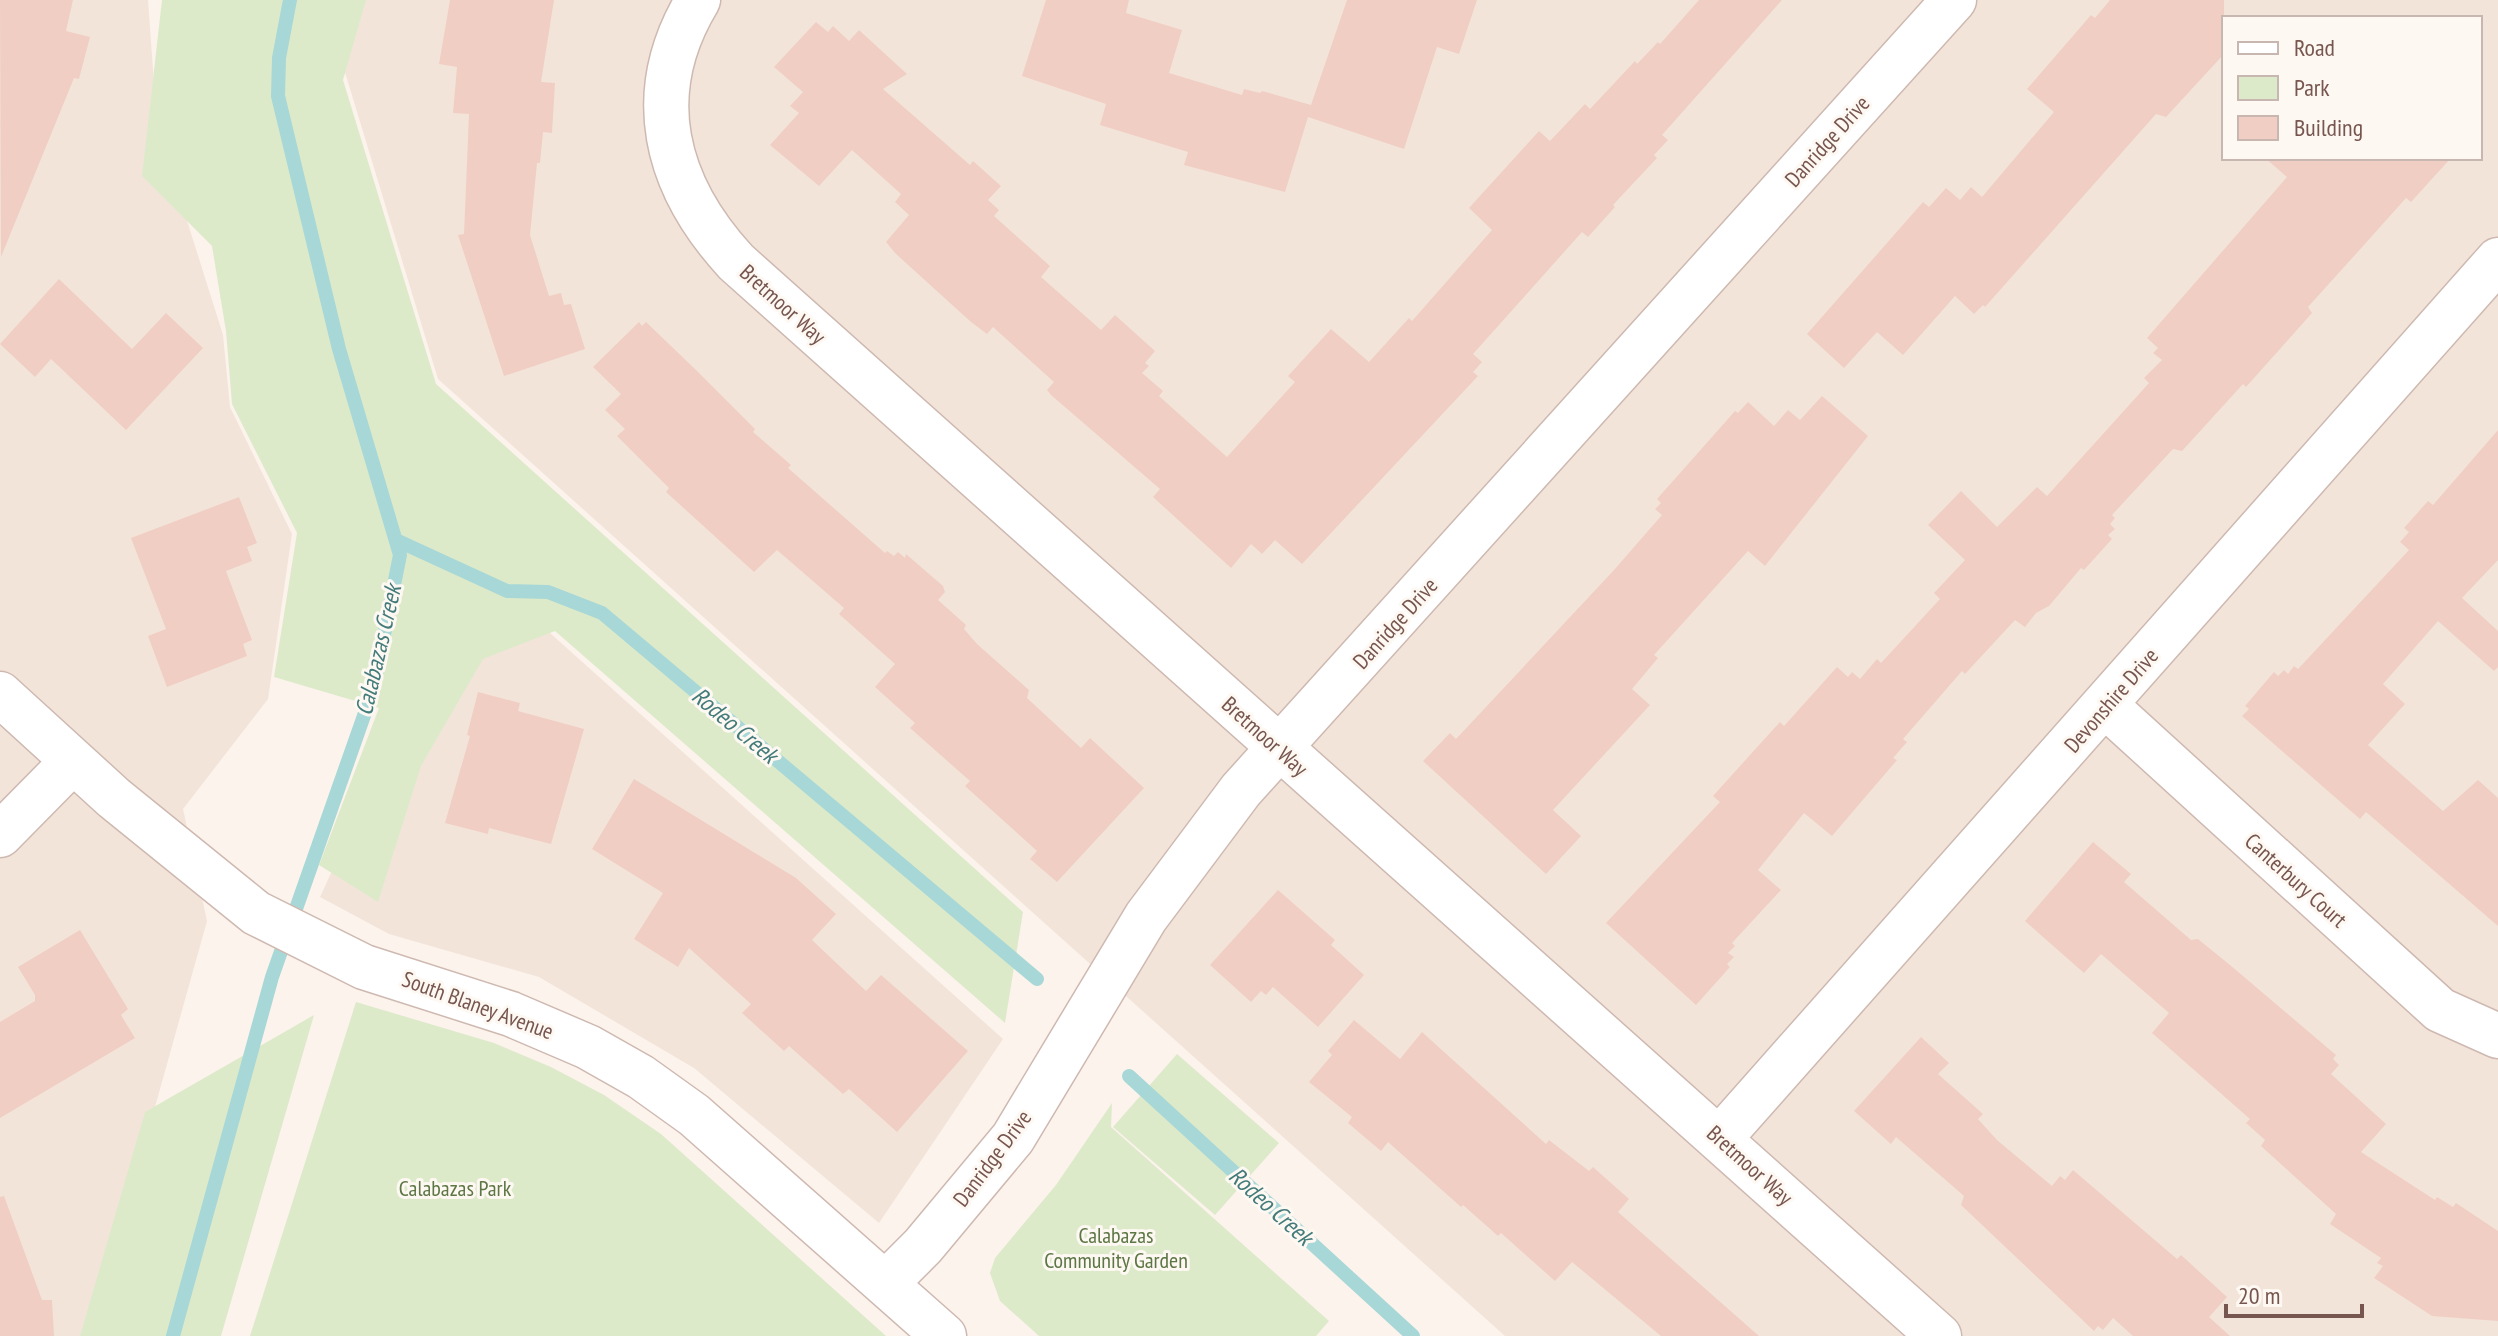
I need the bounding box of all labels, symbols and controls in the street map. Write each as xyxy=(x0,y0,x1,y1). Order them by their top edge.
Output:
legend xyxy=(2222,16,2482,160)
text: Road xyxy=(2294,32,2335,63)
text: Park xyxy=(2294,72,2330,103)
street label: Danridge Drive xyxy=(1779,89,1875,193)
text: Building xyxy=(2294,112,2363,143)
street label: Bretmoor Way xyxy=(734,258,832,350)
street label: Danridge Drive xyxy=(1347,571,1443,675)
water label: Calabazas Creek xyxy=(348,579,409,718)
street label: Devonshire Drive xyxy=(2058,642,2164,758)
water label: Rodeo Creek xyxy=(686,680,786,772)
street label: Bretmoor Way xyxy=(1216,690,1314,782)
street label: Canterbury Court xyxy=(2239,827,2353,933)
street label: South Blaney Avenue xyxy=(399,965,557,1045)
street label: Danridge Drive xyxy=(947,1104,1037,1212)
street label: Bretmoor Way xyxy=(1701,1119,1799,1211)
water label: Rodeo Creek xyxy=(1222,1160,1322,1254)
park label: Calabazas Park xyxy=(399,1174,512,1202)
park label: Calabazas Community Garden xyxy=(1044,1221,1188,1274)
scale bar xyxy=(2226,1268,2362,1318)
text: 20 m xyxy=(2238,1280,2280,1311)

